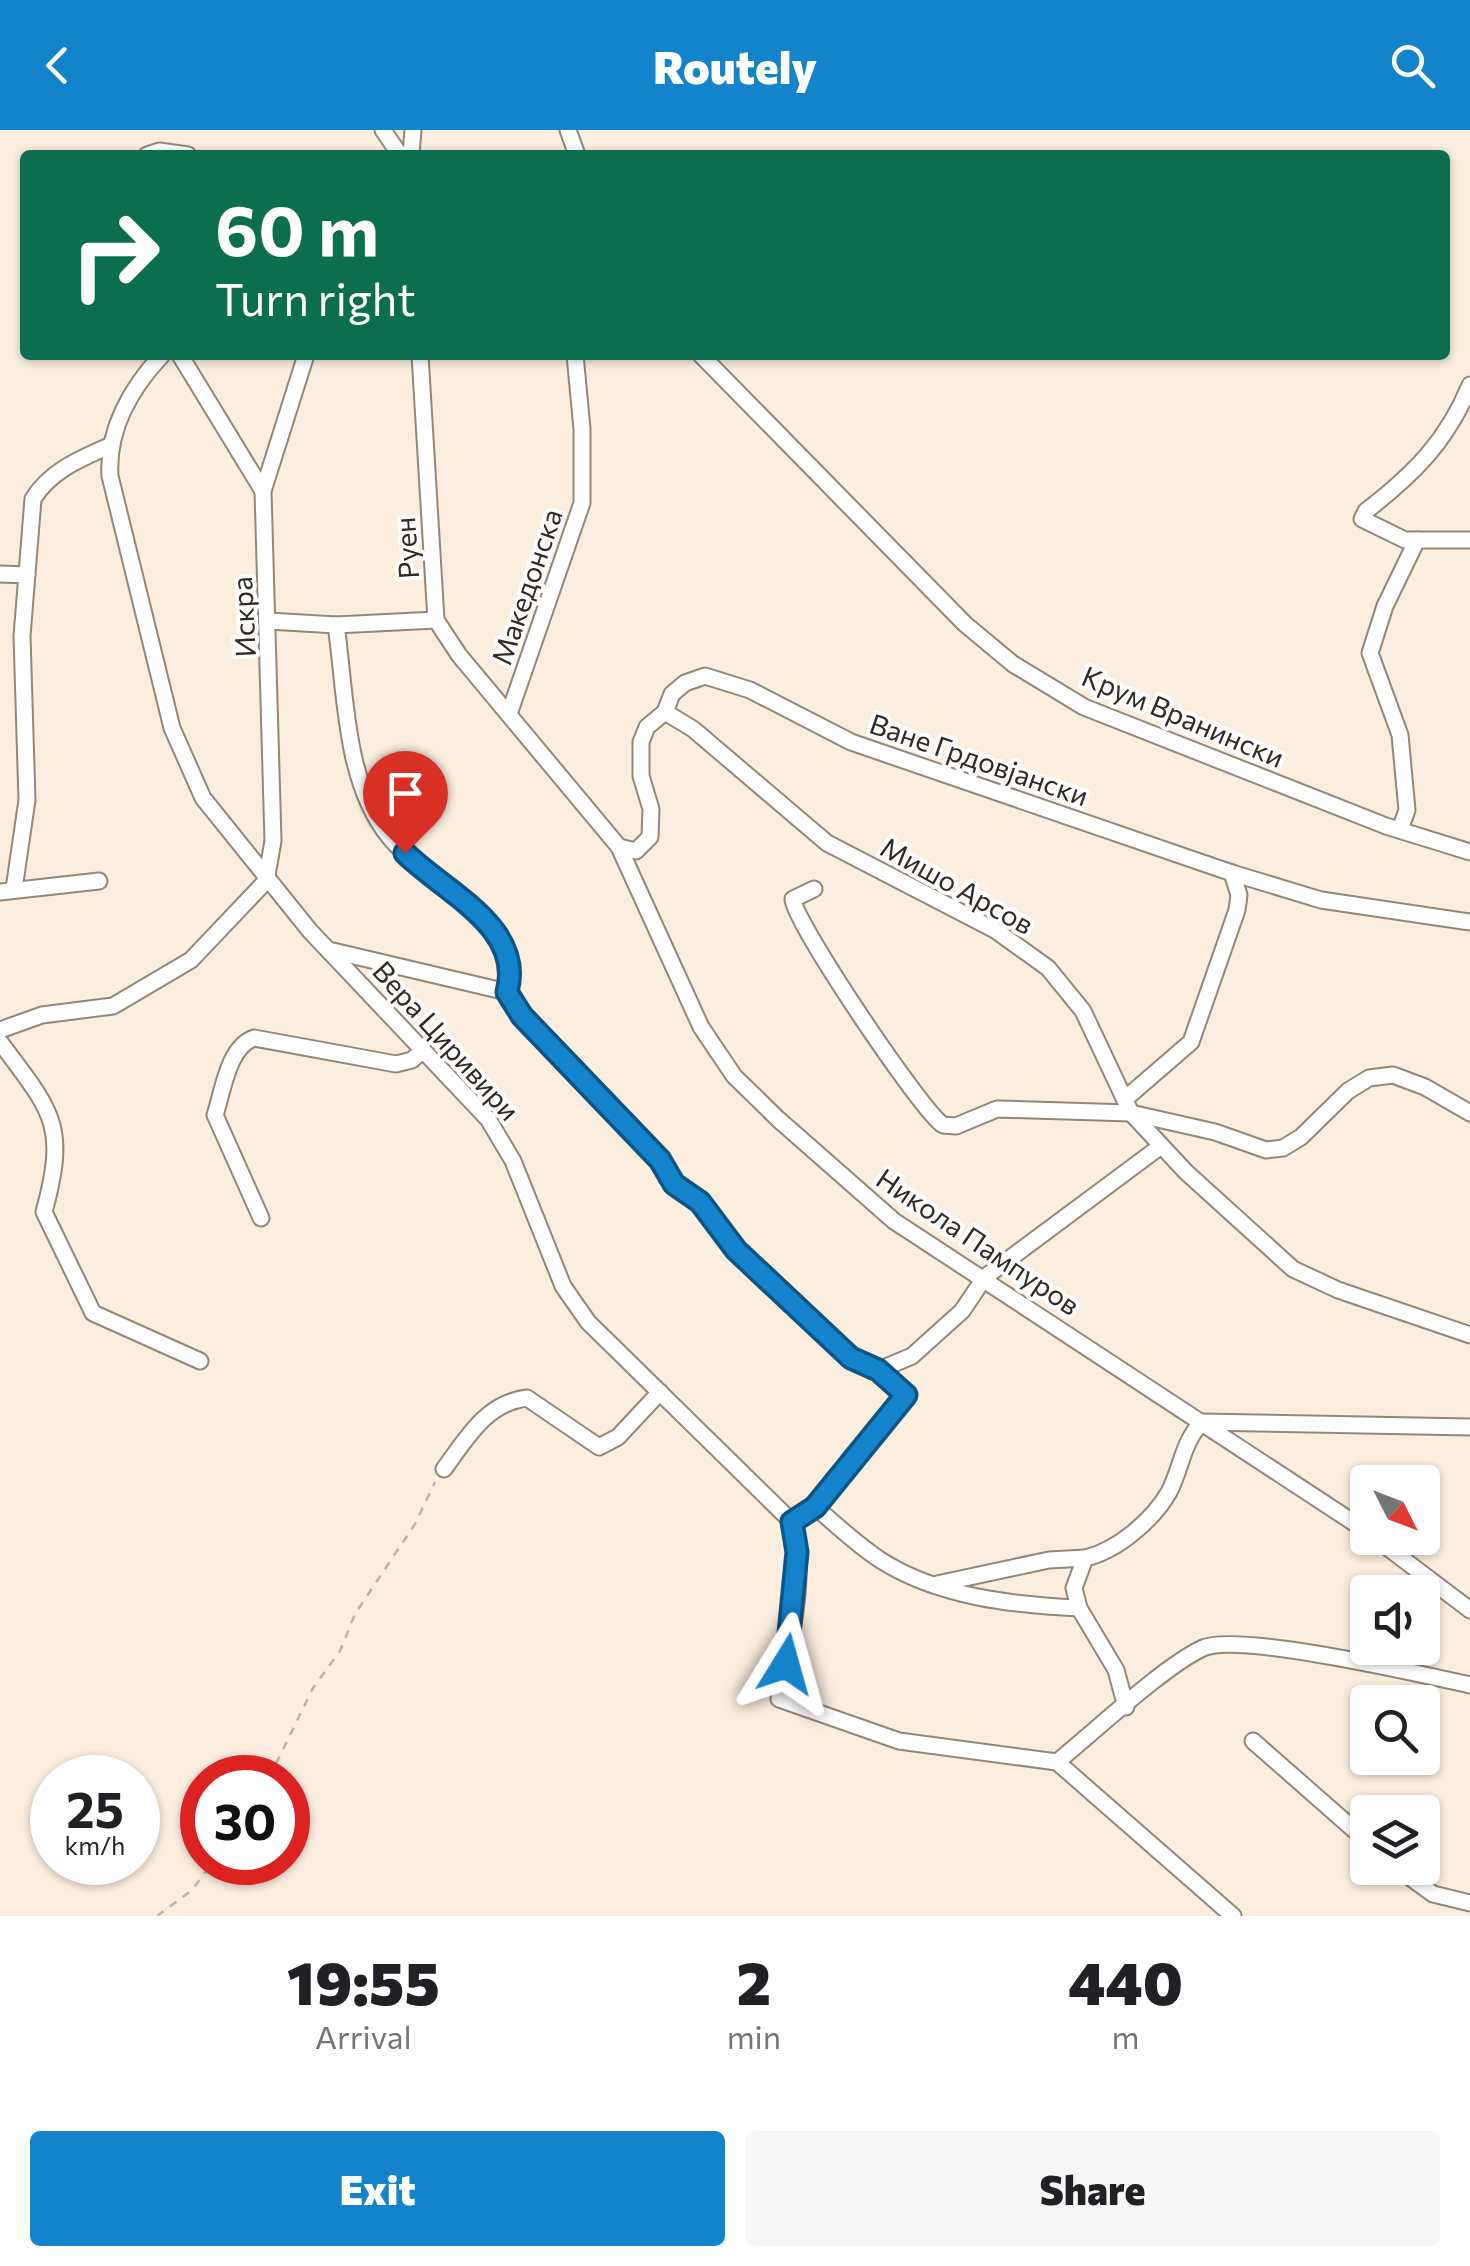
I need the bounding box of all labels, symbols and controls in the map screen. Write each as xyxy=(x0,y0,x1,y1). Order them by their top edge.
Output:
icon: back xyxy=(30,38,85,93)
text: Routely xyxy=(653,38,817,93)
icon: search xyxy=(1385,38,1440,93)
text: 60 m xyxy=(215,185,379,270)
icon: right xyxy=(50,190,180,320)
text: Turn right xyxy=(215,270,416,325)
street label: Македонска xyxy=(484,504,569,669)
street label: Руен xyxy=(387,516,425,580)
street label: Искра xyxy=(224,576,262,658)
street label: Крум Вранински xyxy=(1077,658,1290,774)
street label: Ване Грдовјански xyxy=(866,706,1093,812)
pin xyxy=(363,751,448,854)
icon: arrive xyxy=(378,766,433,821)
street label: Мишо Арсов xyxy=(875,829,1040,941)
street label: Вера Циривири xyxy=(366,954,527,1127)
street label: Никола Пампуров xyxy=(871,1161,1087,1322)
north arrow xyxy=(1350,1465,1440,1555)
map controls xyxy=(1350,1465,1440,1885)
button: sound xyxy=(1350,1575,1440,1665)
position arrow xyxy=(734,1612,838,1716)
button: search xyxy=(1350,1685,1440,1775)
speed limit sign: 30 xyxy=(180,1755,310,1885)
text: 25 xyxy=(66,1777,124,1838)
button: layers xyxy=(1350,1795,1440,1885)
text: km/h xyxy=(65,1830,125,1860)
text: 19:55 xyxy=(287,1944,440,2017)
text: 2 xyxy=(737,1944,771,2017)
text: 440 xyxy=(1068,1944,1183,2017)
text: Arrival xyxy=(315,2016,412,2056)
text: min xyxy=(727,2016,781,2056)
text: m xyxy=(1112,2016,1140,2056)
button: Exit xyxy=(30,2131,725,2246)
button: Share xyxy=(745,2131,1440,2246)

